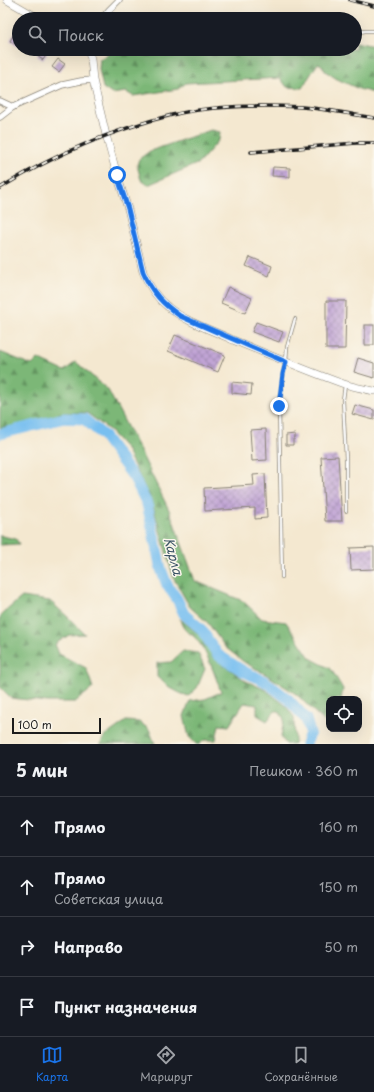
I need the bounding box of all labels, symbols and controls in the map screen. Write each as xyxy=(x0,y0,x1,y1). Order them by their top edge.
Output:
search box xyxy=(12,12,362,56)
icon: search xyxy=(26,23,48,45)
text: Поиск xyxy=(58,23,104,46)
route start xyxy=(108,166,126,184)
route end xyxy=(270,397,288,415)
water label: Карла xyxy=(160,535,188,578)
map controls xyxy=(326,696,362,732)
button: locate xyxy=(326,696,362,732)
scale bar xyxy=(12,716,101,735)
text: 100 m xyxy=(18,716,52,733)
text: 5 мин xyxy=(16,757,68,783)
text: Пешком · 360 m xyxy=(249,761,358,780)
text: Прямо xyxy=(54,815,105,838)
icon: ahead xyxy=(16,816,38,838)
text: 160 m xyxy=(319,817,358,836)
text: Прямо xyxy=(54,866,105,889)
icon: ahead xyxy=(16,876,38,898)
text: 150 m xyxy=(319,877,358,896)
text: Советская улица xyxy=(54,889,163,908)
text: Направо xyxy=(54,935,123,958)
icon: right xyxy=(16,936,38,958)
text: 50 m xyxy=(324,937,358,956)
text: Пункт назначения xyxy=(54,995,197,1018)
icon: arrive xyxy=(16,996,38,1018)
tab: Карта xyxy=(36,1044,68,1085)
tab: Маршрут xyxy=(140,1044,192,1085)
tab: Сохранённые xyxy=(264,1044,338,1085)

